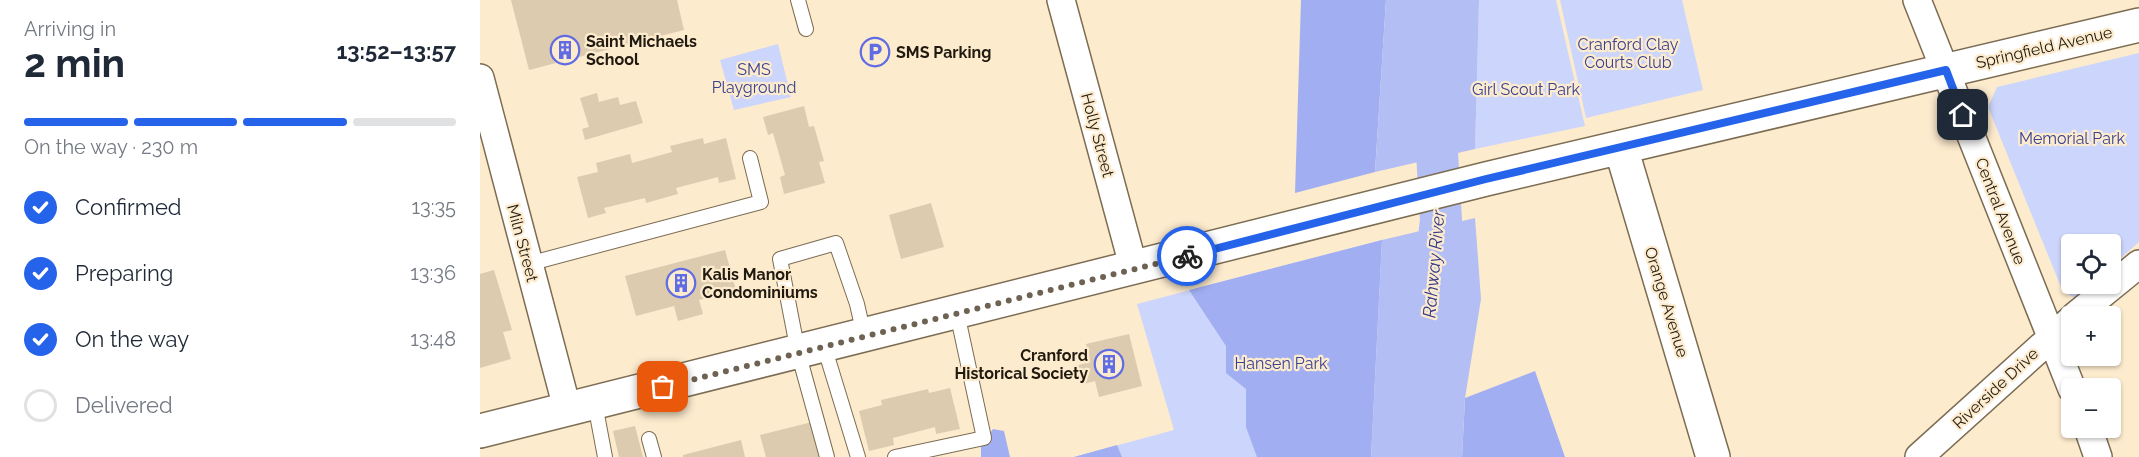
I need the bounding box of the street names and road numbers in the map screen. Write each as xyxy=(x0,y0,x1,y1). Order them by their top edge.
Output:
street label: Springfield Avenue xyxy=(1974,23,2114,72)
street label: Holly Street xyxy=(1077,91,1118,180)
street label: Central Avenue xyxy=(1971,155,2030,267)
street label: Miln Street xyxy=(503,202,542,285)
street label: Orange Avenue xyxy=(1641,245,1692,360)
street label: Riverside Drive xyxy=(1949,344,2042,433)

